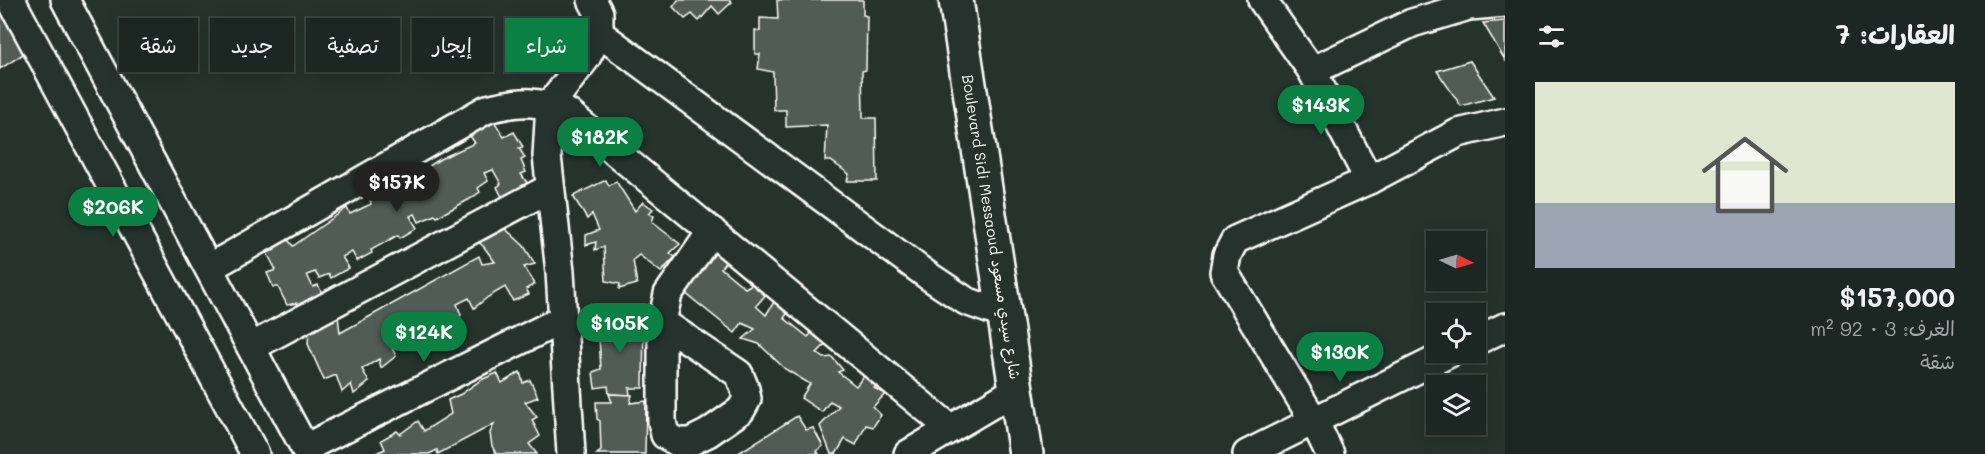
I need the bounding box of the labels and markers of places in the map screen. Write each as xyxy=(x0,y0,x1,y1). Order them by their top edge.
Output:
pin: $143K xyxy=(1279,85,1363,136)
pin: $182K xyxy=(558,117,642,168)
pin: $157K xyxy=(355,162,439,213)
pin: $206K xyxy=(71,187,155,238)
pin: $105K xyxy=(578,303,662,354)
pin: $124K xyxy=(382,312,466,363)
pin: $130K xyxy=(1298,332,1382,383)

